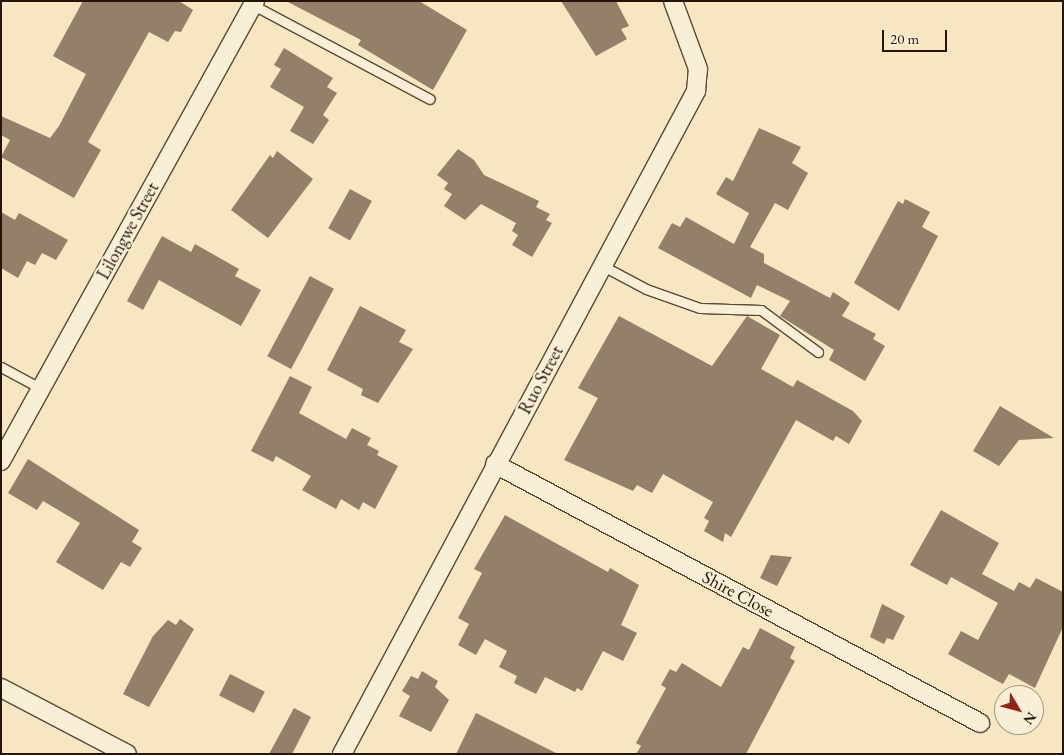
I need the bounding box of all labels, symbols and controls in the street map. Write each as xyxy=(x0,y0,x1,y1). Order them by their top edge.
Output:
scale bar xyxy=(884,20,949,52)
text: 20 m xyxy=(890,29,919,48)
street label: Lilongwe Street xyxy=(92,179,164,283)
street label: Ruo Street xyxy=(514,342,568,418)
street label: Shire Close xyxy=(699,566,777,622)
north arrow xyxy=(994,685,1044,735)
text: N xyxy=(1020,708,1041,728)

